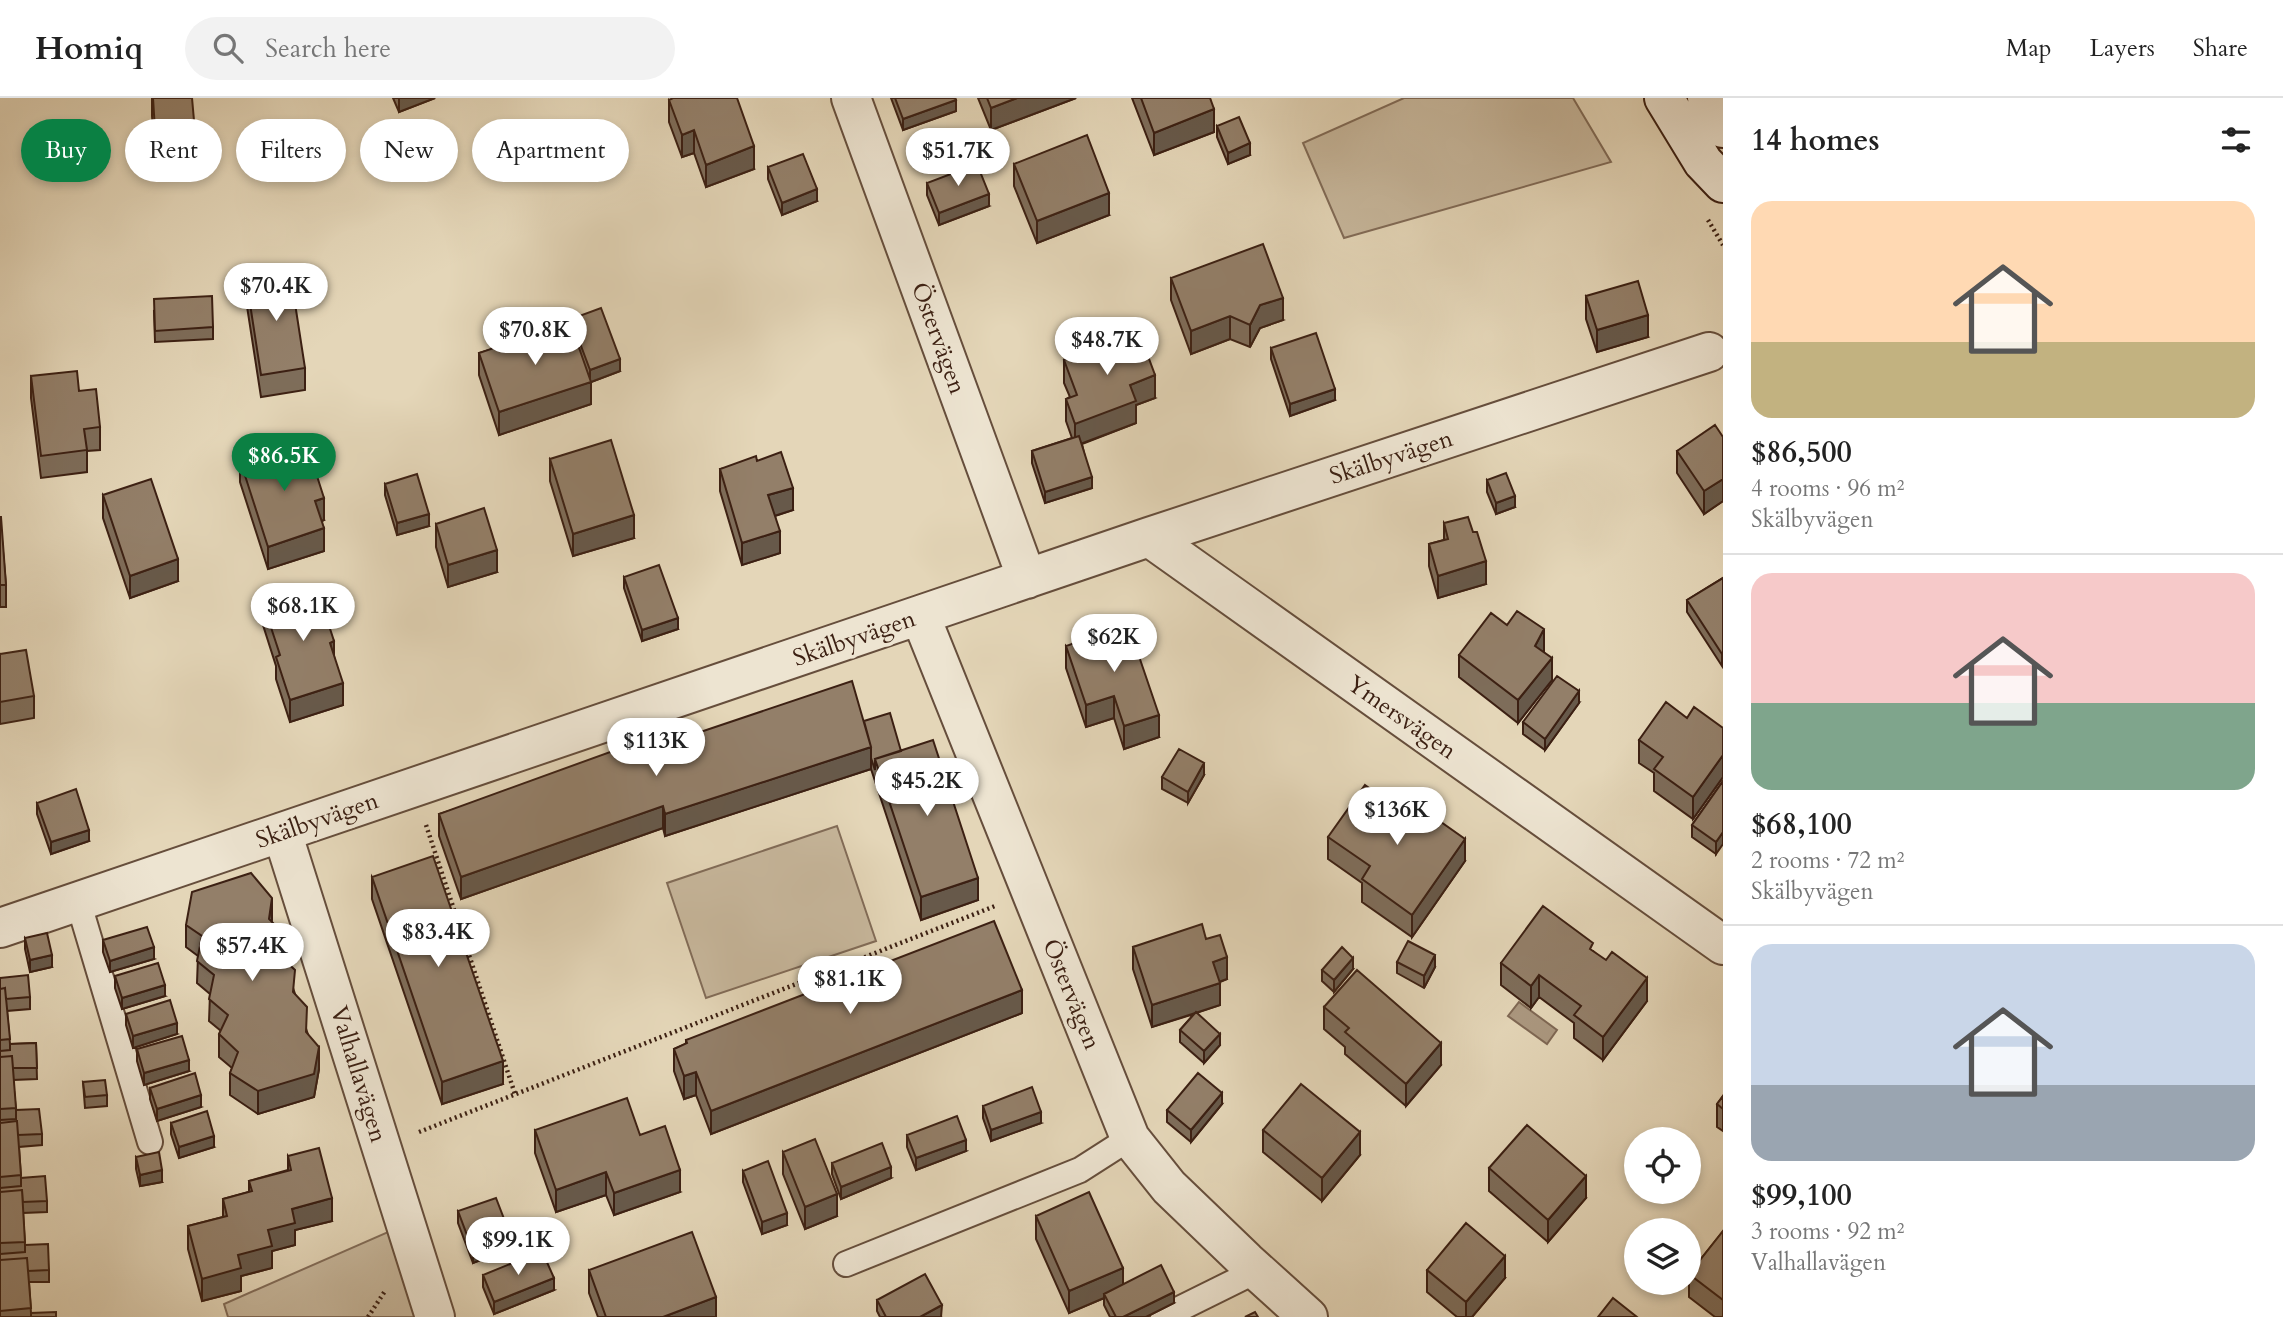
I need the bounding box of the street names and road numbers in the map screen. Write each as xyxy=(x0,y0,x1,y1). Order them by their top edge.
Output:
street label: Östervägen xyxy=(903,278,974,399)
street label: Skälbyvägen xyxy=(1325,422,1457,493)
street label: Skälbyvägen xyxy=(788,602,920,675)
street label: Ymersvägen xyxy=(1340,668,1463,767)
street label: Skälbyvägen xyxy=(251,784,383,857)
street label: Östervägen xyxy=(1034,934,1109,1055)
street label: Valhallavägen xyxy=(322,1002,395,1147)

